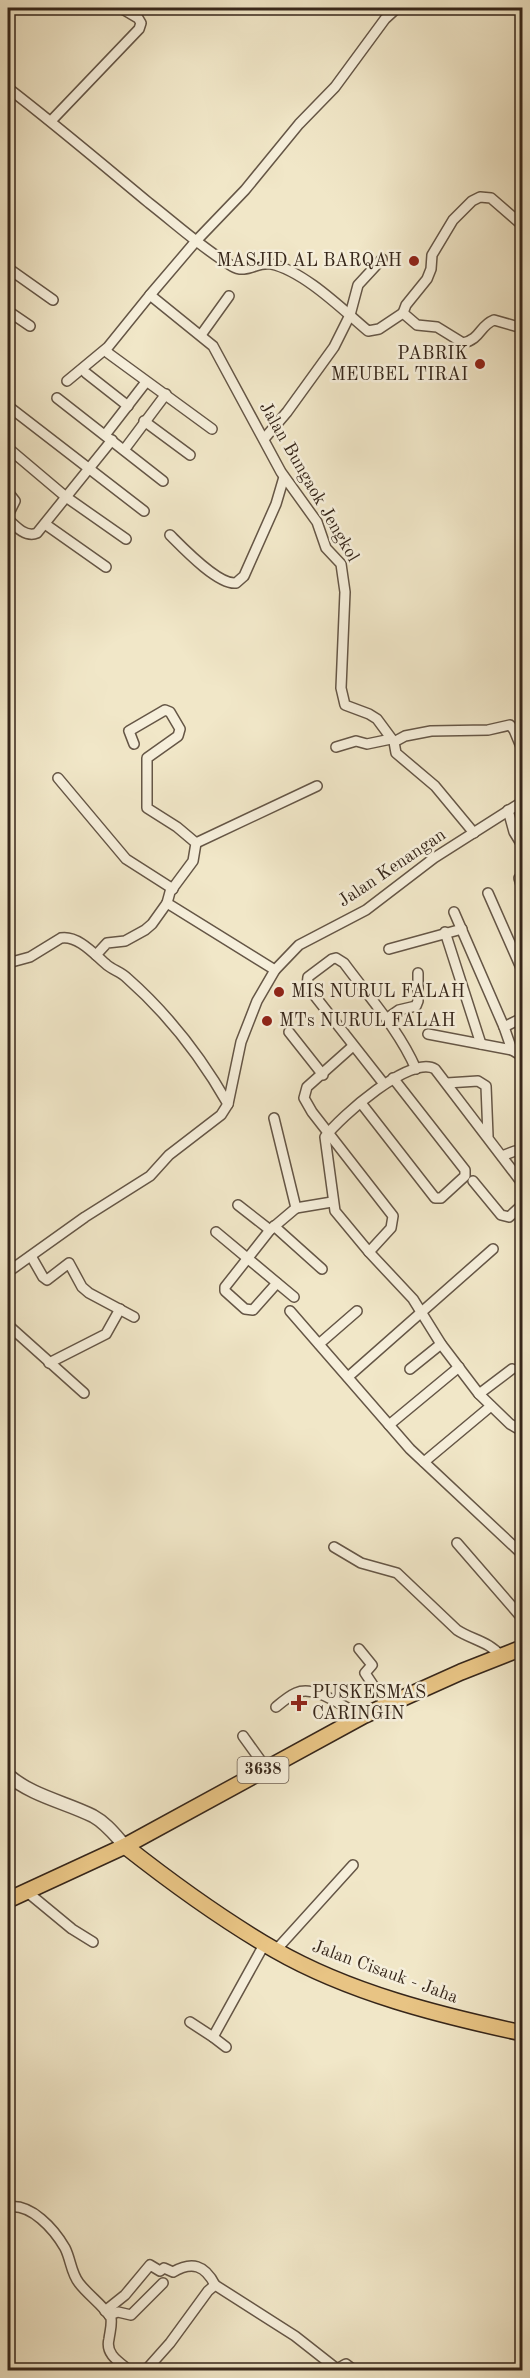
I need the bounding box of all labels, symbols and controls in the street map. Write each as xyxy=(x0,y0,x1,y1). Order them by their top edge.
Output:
place label: MASJID AL BARQAH xyxy=(216,252,402,270)
marker: MASJID AL BARQAH xyxy=(407,254,421,268)
place label: PABRIK MEUBEL TIRAI xyxy=(331,345,468,384)
marker: PABRIK MEUBEL TIRAI xyxy=(473,357,487,371)
street label: Jalan Bungaok Jengkol xyxy=(256,399,362,565)
street label: Jalan Kenangan xyxy=(335,825,449,911)
place label: MIS NURUL FALAH xyxy=(291,983,465,1001)
marker: MIS NURUL FALAH xyxy=(272,985,286,999)
place label: MTs NURUL FALAH xyxy=(279,1012,455,1030)
marker: MTs NURUL FALAH xyxy=(260,1014,274,1028)
place label: PUSKESMAS CARINGIN xyxy=(312,1684,426,1723)
marker: PUSKESMAS CARINGIN xyxy=(290,1694,308,1712)
road number: 3638 xyxy=(238,1757,288,1783)
street label: Jalan Cisauk - Jaha xyxy=(310,1937,460,2007)

